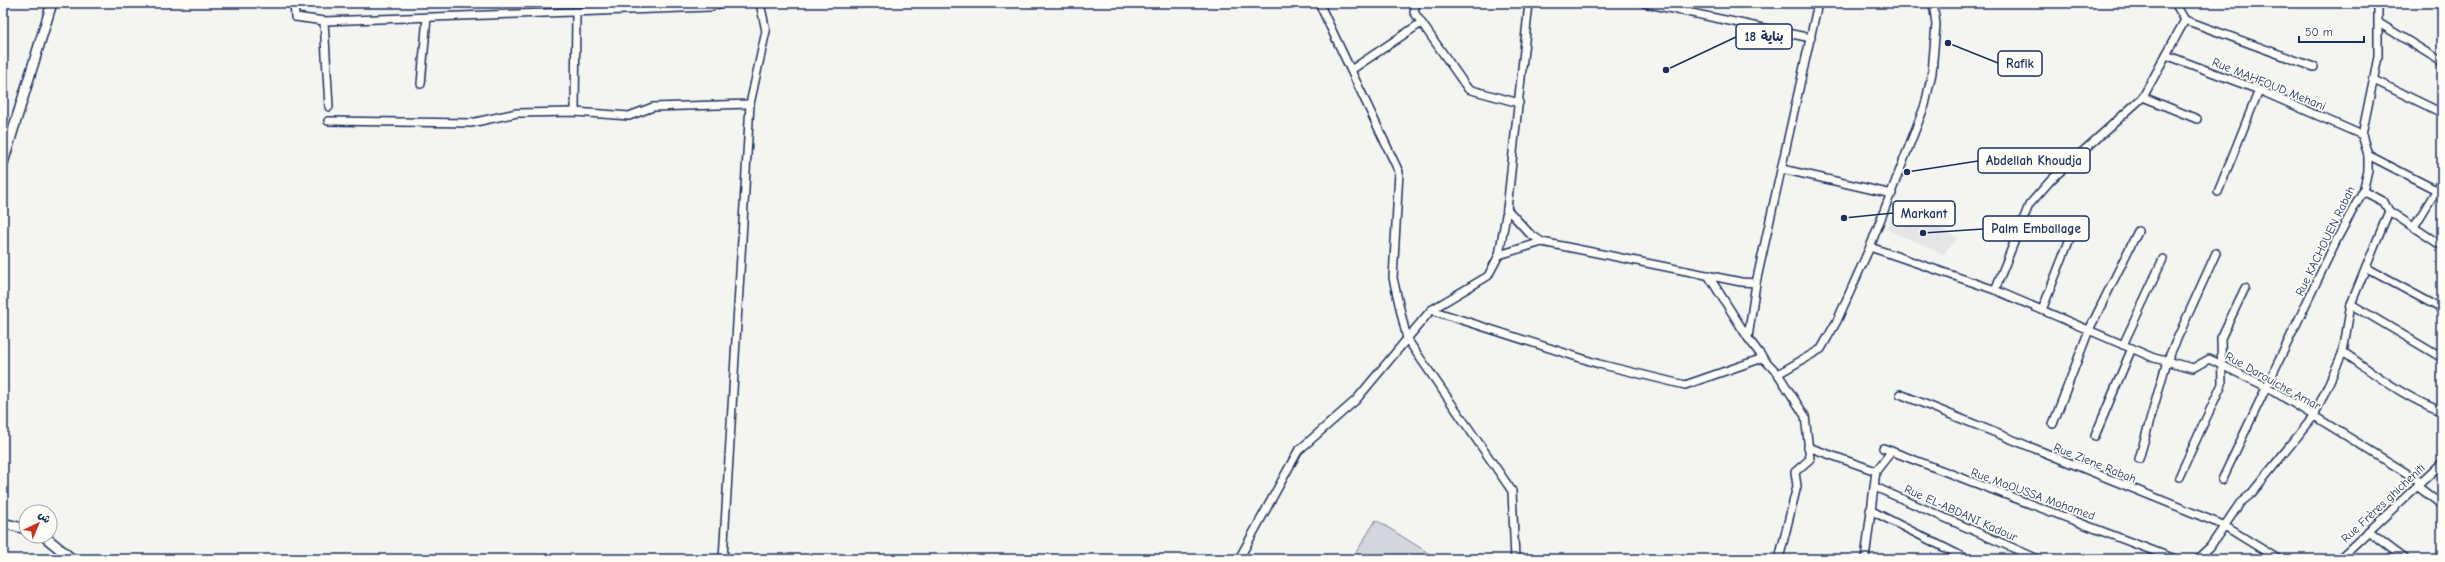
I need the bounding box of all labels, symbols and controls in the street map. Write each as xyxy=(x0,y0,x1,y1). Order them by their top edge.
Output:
scale bar xyxy=(2299,18,2364,44)
callout: بناية 18 xyxy=(1736,24,1792,49)
text: 50 m xyxy=(2305,25,2333,39)
text: بناية 18 xyxy=(1744,29,1784,45)
callout: Rafik xyxy=(1998,51,2042,76)
street label: Rue MAHFOUD Mehani xyxy=(2210,55,2328,113)
text: Rafik xyxy=(2006,56,2035,71)
callout: Abdellah Khoudja xyxy=(1978,148,2090,173)
text: Abdellah Khoudja xyxy=(1986,153,2082,168)
street label: Rue KACHOUEN Rabah xyxy=(2292,184,2358,298)
callout: Markant xyxy=(1893,201,1955,226)
text: Markant xyxy=(1901,206,1948,221)
callout: Palm Emballage xyxy=(1983,216,2089,241)
text: Palm Emballage xyxy=(1991,221,2081,236)
street label: Rue Darouiche Amar xyxy=(2223,349,2323,413)
street label: Rue Ziene Rabah xyxy=(2052,440,2138,486)
street label: Rue Frères ghicheniti xyxy=(2338,461,2428,545)
street label: Rue MoOUSSA Mohamed xyxy=(1969,465,2097,523)
street label: Rue EL-ABDANI Kadour xyxy=(1902,482,2020,544)
north arrow xyxy=(18,504,58,544)
text: ش xyxy=(36,508,53,526)

